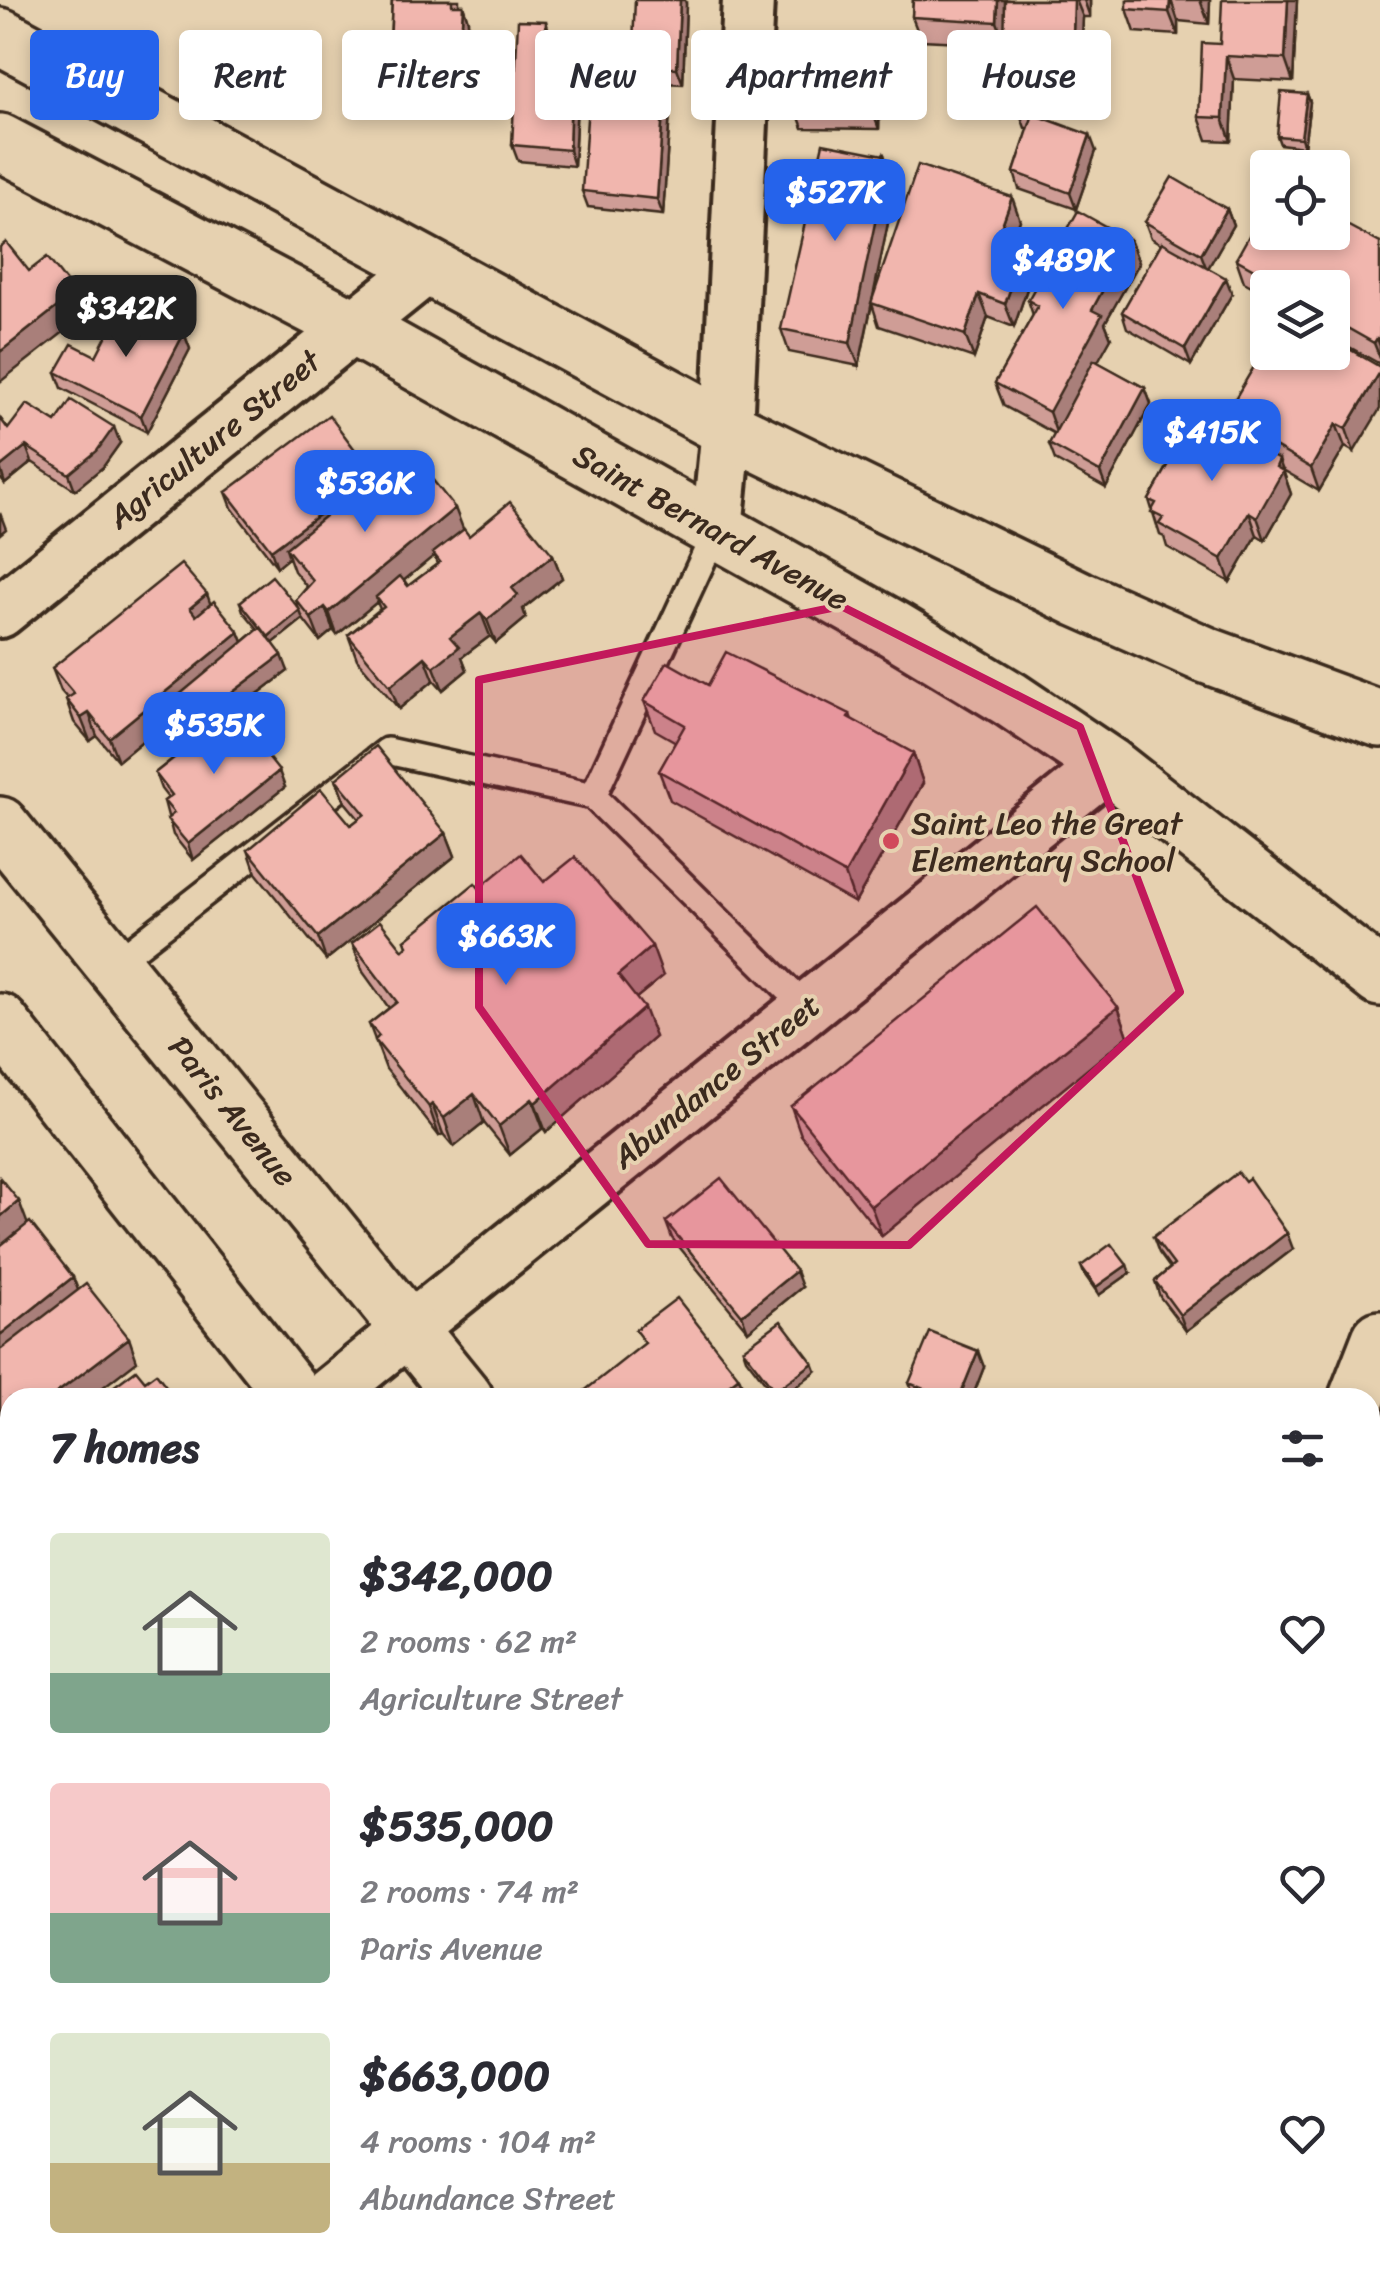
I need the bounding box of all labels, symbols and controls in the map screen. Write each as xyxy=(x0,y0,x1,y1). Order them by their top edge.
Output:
chip: Buy xyxy=(30,30,159,120)
chip: Rent xyxy=(179,30,322,120)
chip: Filters xyxy=(342,30,515,120)
chip: New xyxy=(535,30,671,120)
chip: Apartment xyxy=(691,30,927,120)
chip: House xyxy=(947,30,1111,120)
map controls xyxy=(1250,150,1350,370)
button: locate xyxy=(1250,150,1350,250)
pin: $527K xyxy=(765,159,905,244)
text: $527K xyxy=(786,163,884,220)
pin: $489K xyxy=(993,227,1133,312)
text: $489K xyxy=(1013,231,1113,288)
button: layers xyxy=(1250,270,1350,370)
pin: $342K xyxy=(56,275,196,360)
text: $342K xyxy=(77,279,175,336)
street label: Agriculture Street xyxy=(94,334,335,545)
pin: $415K xyxy=(1142,399,1282,484)
text: $415K xyxy=(1165,403,1259,460)
street label: Saint Bernard Avenue xyxy=(562,428,859,627)
pin: $536K xyxy=(295,450,435,535)
text: $536K xyxy=(317,454,413,511)
pin: $535K xyxy=(144,692,284,777)
text: $535K xyxy=(165,696,263,753)
place label: Saint Leo the Great Elementary School xyxy=(911,795,1183,889)
marker: Saint Leo the Great Elementary School xyxy=(880,830,902,852)
pin: $663K xyxy=(436,903,576,988)
text: $663K xyxy=(459,907,553,964)
street label: Abundance Street xyxy=(598,979,834,1185)
street label: Paris Avenue xyxy=(153,1022,312,1200)
text: 7 homes xyxy=(50,1411,199,1485)
icon: filters xyxy=(1275,1421,1330,1476)
text: $342,000 xyxy=(360,1539,553,1613)
icon: home xyxy=(130,1573,250,1693)
icon: heart xyxy=(1275,1606,1330,1661)
text: 2 rooms · 62 m² xyxy=(360,1613,577,1670)
text: Agriculture Street xyxy=(360,1670,622,1727)
text: $535,000 xyxy=(360,1789,554,1863)
icon: home xyxy=(130,1823,250,1943)
icon: heart xyxy=(1275,1856,1330,1911)
text: 2 rooms · 74 m² xyxy=(360,1863,579,1920)
text: Paris Avenue xyxy=(360,1920,543,1977)
text: $663,000 xyxy=(360,2039,550,2113)
icon: home xyxy=(130,2073,250,2193)
icon: heart xyxy=(1275,2106,1330,2161)
text: 4 rooms · 104 m² xyxy=(360,2113,596,2170)
text: Abundance Street xyxy=(360,2170,616,2227)

